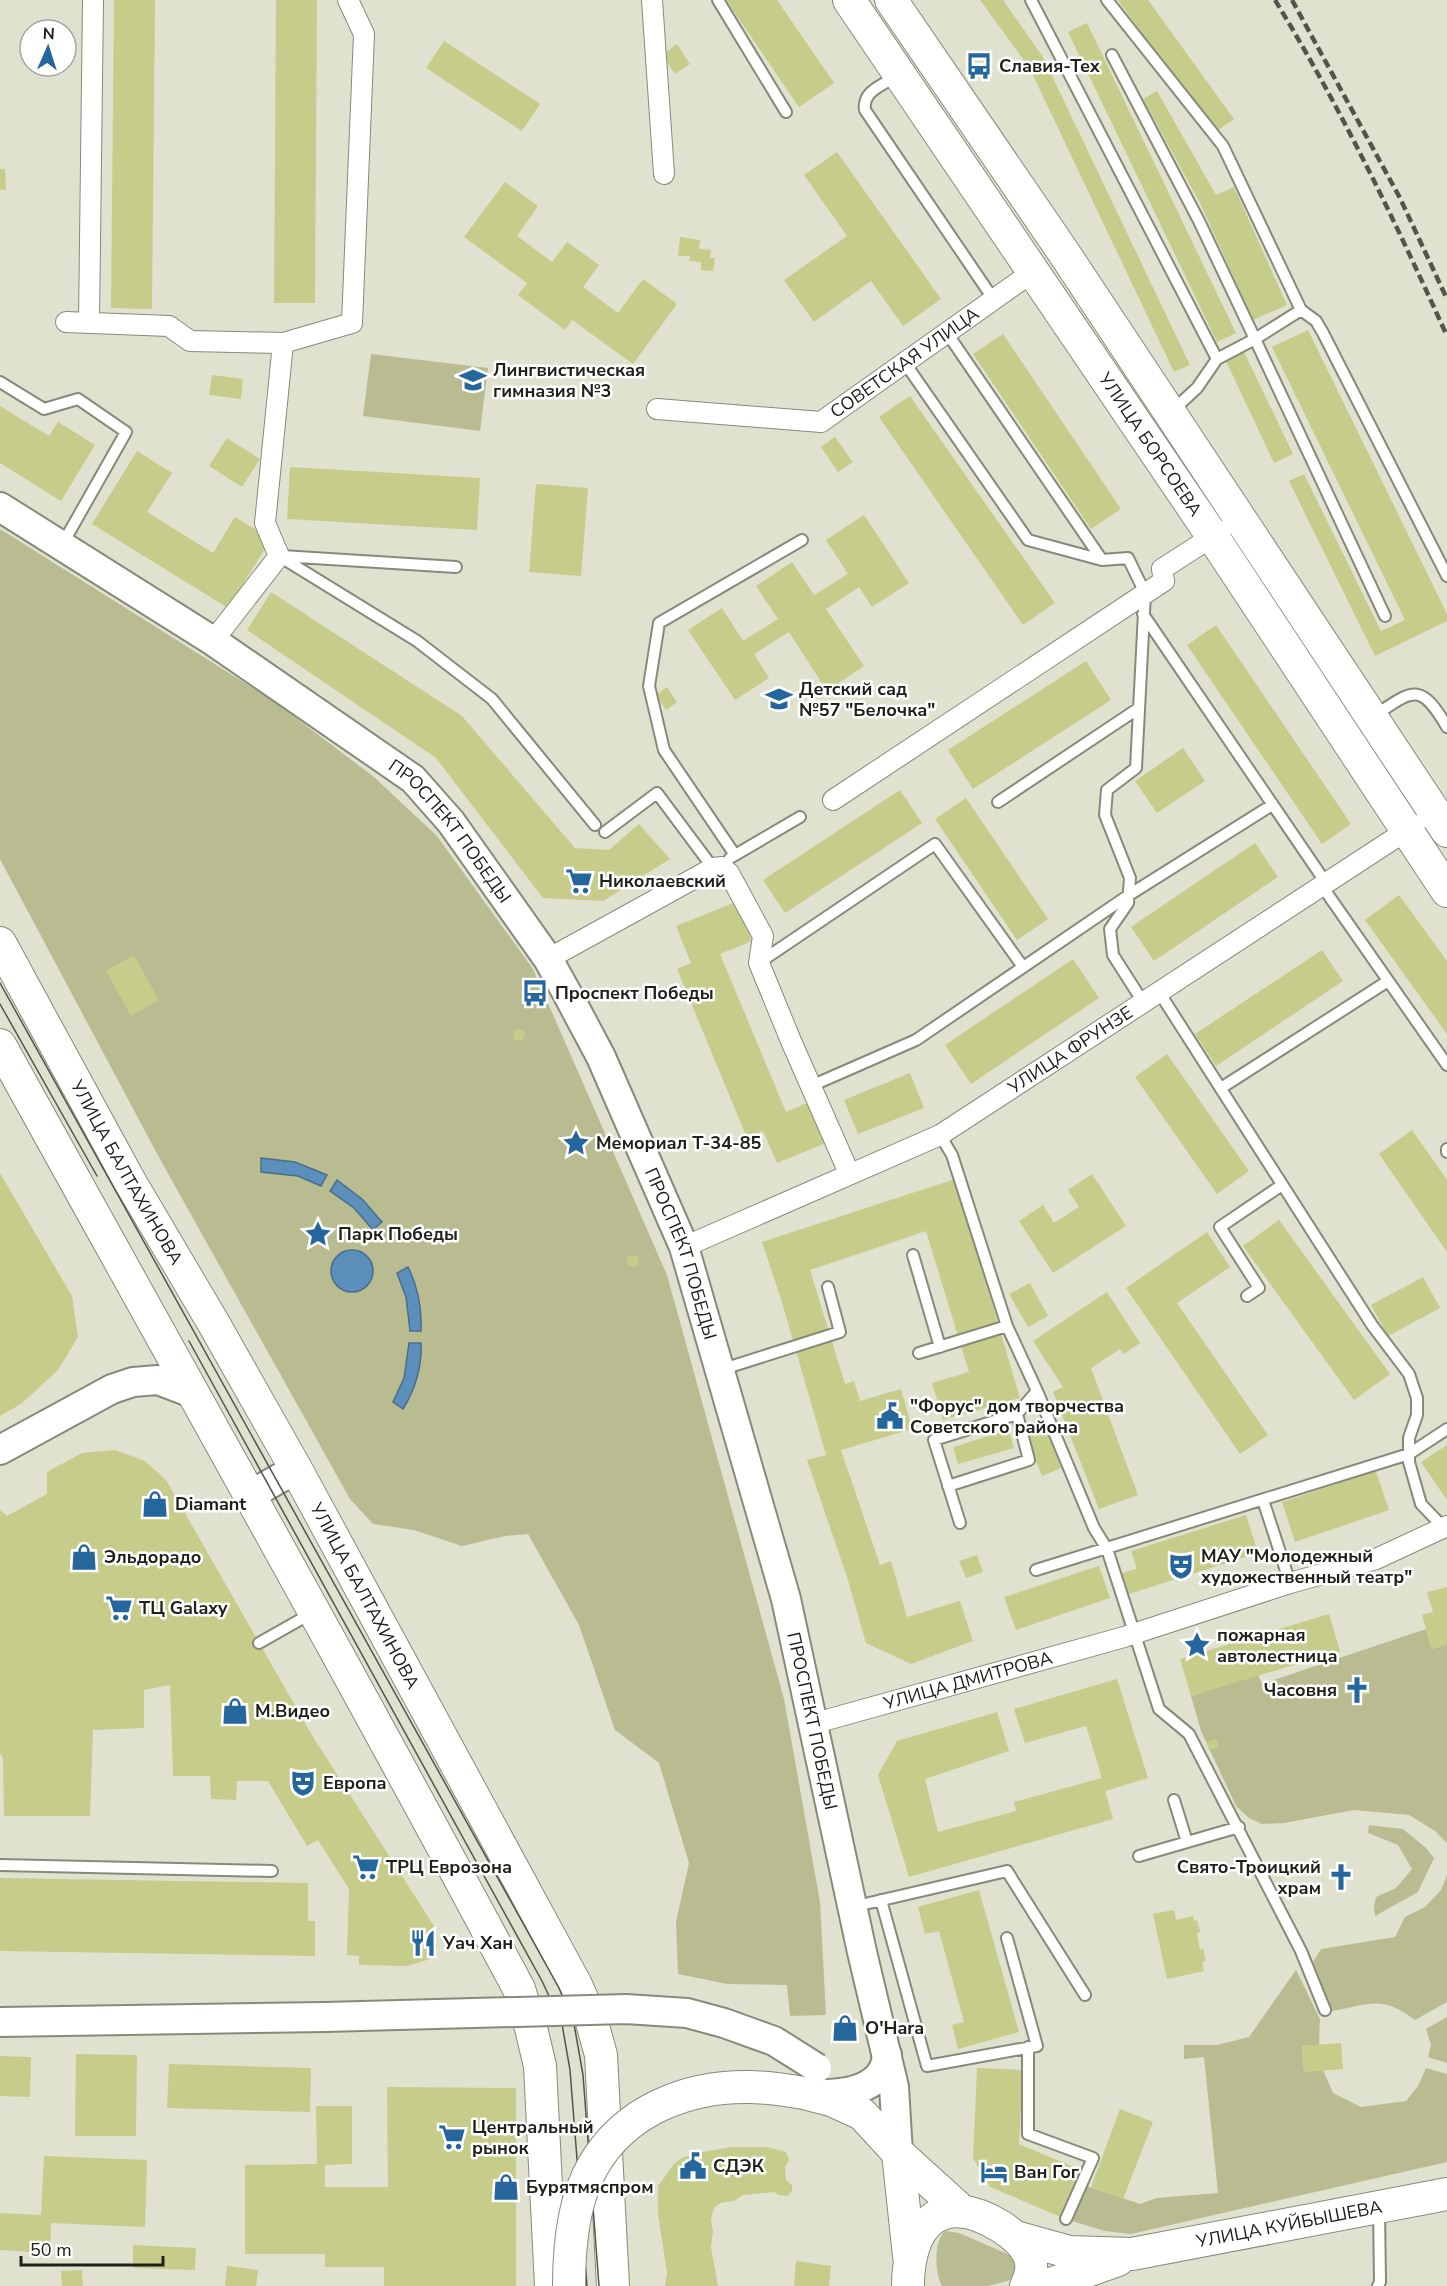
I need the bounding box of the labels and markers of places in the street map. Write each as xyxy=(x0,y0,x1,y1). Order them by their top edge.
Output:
bus stop icon: Славия-Тех xyxy=(964,51,994,81)
place label: Славия-Тех xyxy=(999,54,1101,78)
place label: Лингвистическая гимназия №3 xyxy=(493,358,645,403)
school or university icon: Лингвистическая гимназия №3 xyxy=(458,365,488,395)
place label: Детский сад №57 "Белочка" xyxy=(799,677,935,722)
school or university icon: Детский сад №57 "Белочка" xyxy=(764,684,794,714)
supermarket icon: Николаевский xyxy=(564,866,594,896)
place label: Николаевский xyxy=(599,869,726,893)
bus stop icon: Проспект Победы xyxy=(520,978,550,1008)
place label: Проспект Победы xyxy=(555,981,714,1005)
place icon: Мемориал Т-34-85 xyxy=(561,1128,591,1158)
place label: Мемориал Т-34-85 xyxy=(596,1131,762,1155)
place icon: Парк Победы xyxy=(303,1219,333,1249)
place label: Парк Победы xyxy=(338,1222,458,1246)
place label: "Форус" дом творчества Советского района xyxy=(910,1394,1124,1439)
public building icon: "Форус" дом творчества Советского района xyxy=(875,1401,905,1431)
shop icon: Diamant xyxy=(140,1489,170,1519)
place label: Diamant xyxy=(175,1492,246,1516)
shop icon: Эльдорадо xyxy=(69,1542,99,1572)
place label: МАУ "Молодежный художественный театр" xyxy=(1201,1544,1412,1589)
place label: Эльдорадо xyxy=(104,1545,201,1569)
theatre icon: МАУ "Молодежный художественный театр" xyxy=(1166,1551,1196,1581)
supermarket icon: ТЦ Galaxy xyxy=(104,1593,134,1623)
place label: ТЦ Galaxy xyxy=(139,1596,228,1620)
place label: пожарная автолестница xyxy=(1217,1623,1338,1668)
place icon: пожарная автолестница xyxy=(1182,1630,1212,1660)
church icon: Часовня xyxy=(1342,1675,1372,1705)
place label: Часовня xyxy=(1264,1678,1337,1702)
shop icon: М.Видео xyxy=(220,1696,250,1726)
place label: М.Видео xyxy=(255,1699,330,1723)
theatre icon: Европа xyxy=(288,1768,318,1798)
place label: Европа xyxy=(323,1771,387,1795)
supermarket icon: ТРЦ Еврозона xyxy=(351,1852,381,1882)
place label: ТРЦ Еврозона xyxy=(386,1855,512,1879)
place label: Свято-Троицкий храм xyxy=(1177,1855,1321,1900)
church icon: Свято-Троицкий храм xyxy=(1326,1862,1356,1892)
restaurant icon: Уач Хан xyxy=(408,1928,438,1958)
place label: Уач Хан xyxy=(442,1931,513,1955)
shop icon: O'Hara xyxy=(830,2013,860,2043)
place label: O'Hara xyxy=(865,2016,924,2040)
place label: Центральный рынок xyxy=(472,2115,594,2160)
supermarket icon: Центральный рынок xyxy=(437,2122,467,2152)
public building icon: СДЭК xyxy=(678,2151,708,2181)
place label: СДЭК xyxy=(713,2154,765,2178)
hotel icon: Ван Гог xyxy=(979,2157,1009,2187)
place label: Ван Гог xyxy=(1014,2160,1079,2184)
shop icon: Бурятмяспром xyxy=(491,2172,521,2202)
place label: Бурятмяспром xyxy=(526,2175,654,2199)

